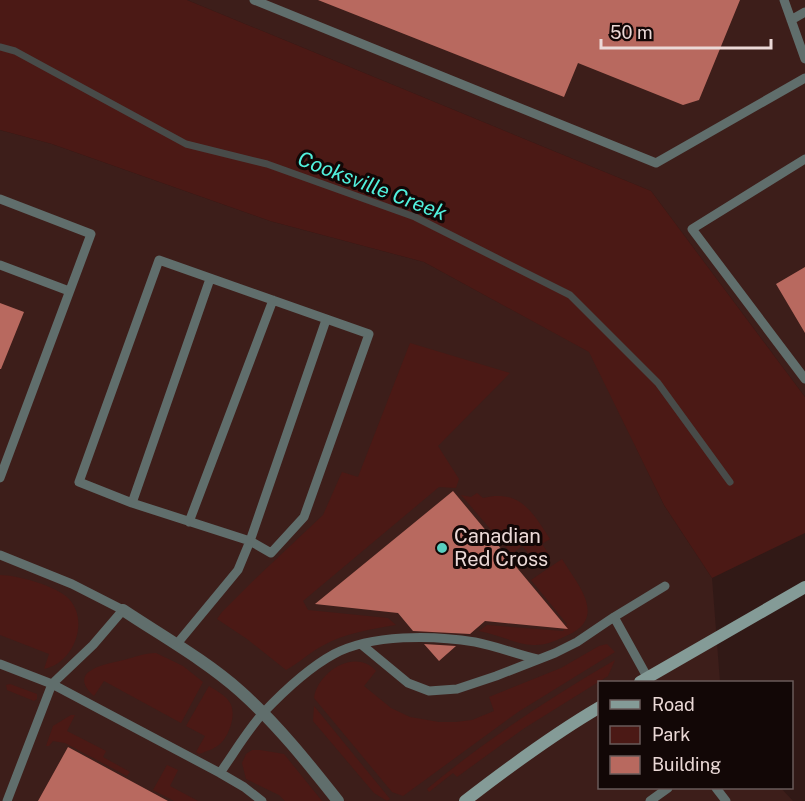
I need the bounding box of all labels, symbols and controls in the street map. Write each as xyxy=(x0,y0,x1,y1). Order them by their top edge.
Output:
scale bar xyxy=(601,12,770,50)
text: 50 m xyxy=(610,22,653,43)
water label: Cooksville Creek xyxy=(294,146,451,226)
place label: Canadian Red Cross xyxy=(454,524,548,571)
marker: Canadian Red Cross xyxy=(435,541,449,555)
legend xyxy=(598,681,793,789)
text: Road xyxy=(652,694,695,715)
text: Park xyxy=(652,724,690,745)
text: Building xyxy=(652,754,721,775)

